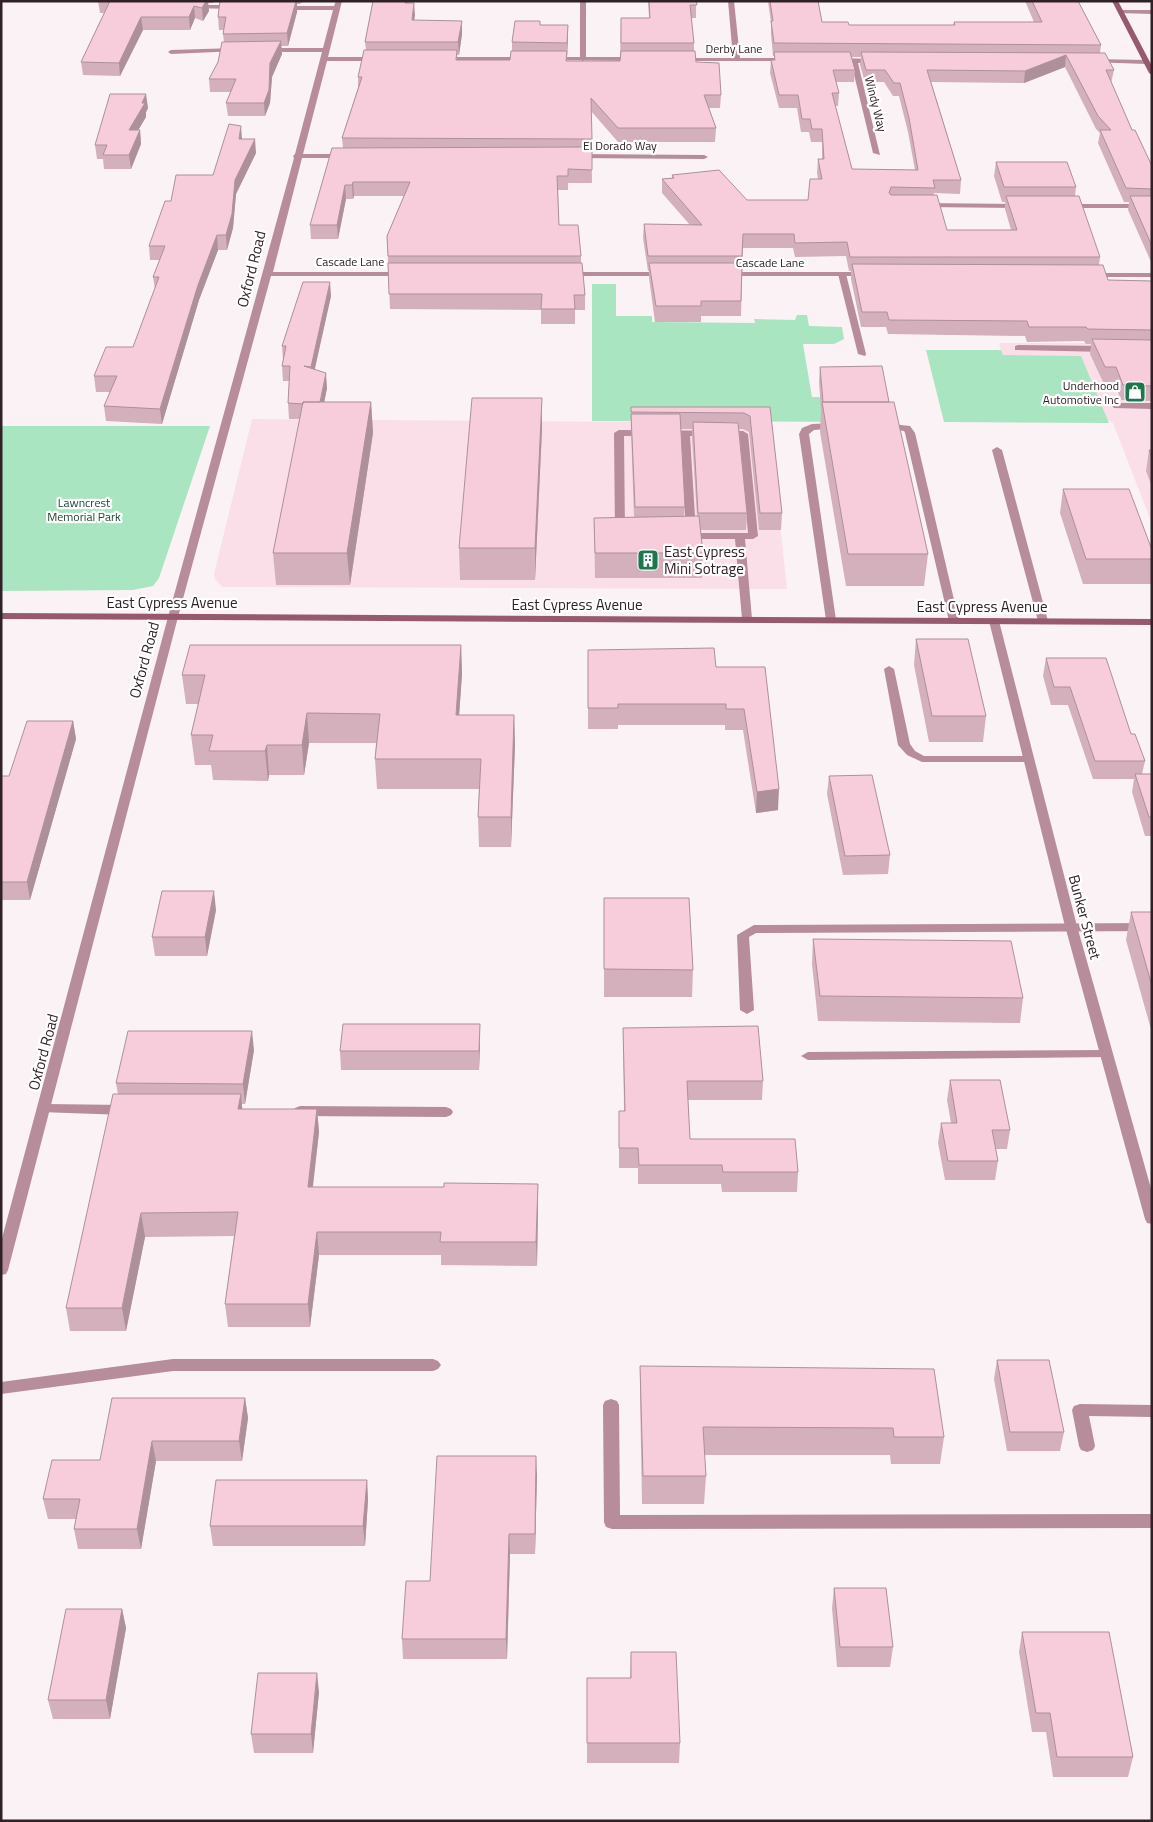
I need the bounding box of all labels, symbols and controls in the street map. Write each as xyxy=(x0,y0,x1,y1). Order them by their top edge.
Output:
street label: Derby Lane xyxy=(706,39,762,58)
street label: Windy Way xyxy=(860,74,892,134)
street label: El Dorado Way xyxy=(583,136,657,155)
street label: Oxford Road xyxy=(230,228,272,310)
street label: Cascade Lane xyxy=(316,252,384,271)
street label: Cascade Lane xyxy=(736,253,804,272)
place label: Underhood Automotive Inc xyxy=(1043,376,1119,409)
shop icon: Underhood Automotive Inc xyxy=(1123,380,1147,404)
park label: Lawncrest Memorial Park xyxy=(47,493,121,526)
place label: East Cypress Mini Sotrage xyxy=(664,540,745,580)
building icon: East Cypress Mini Sotrage xyxy=(636,548,660,572)
street label: East Cypress Avenue xyxy=(106,591,238,614)
street label: East Cypress Avenue xyxy=(511,593,643,616)
street label: East Cypress Avenue xyxy=(916,595,1048,618)
street label: Oxford Road xyxy=(123,619,165,701)
street label: Bunker Street xyxy=(1063,872,1108,963)
street label: Oxford Road xyxy=(22,1011,64,1093)

